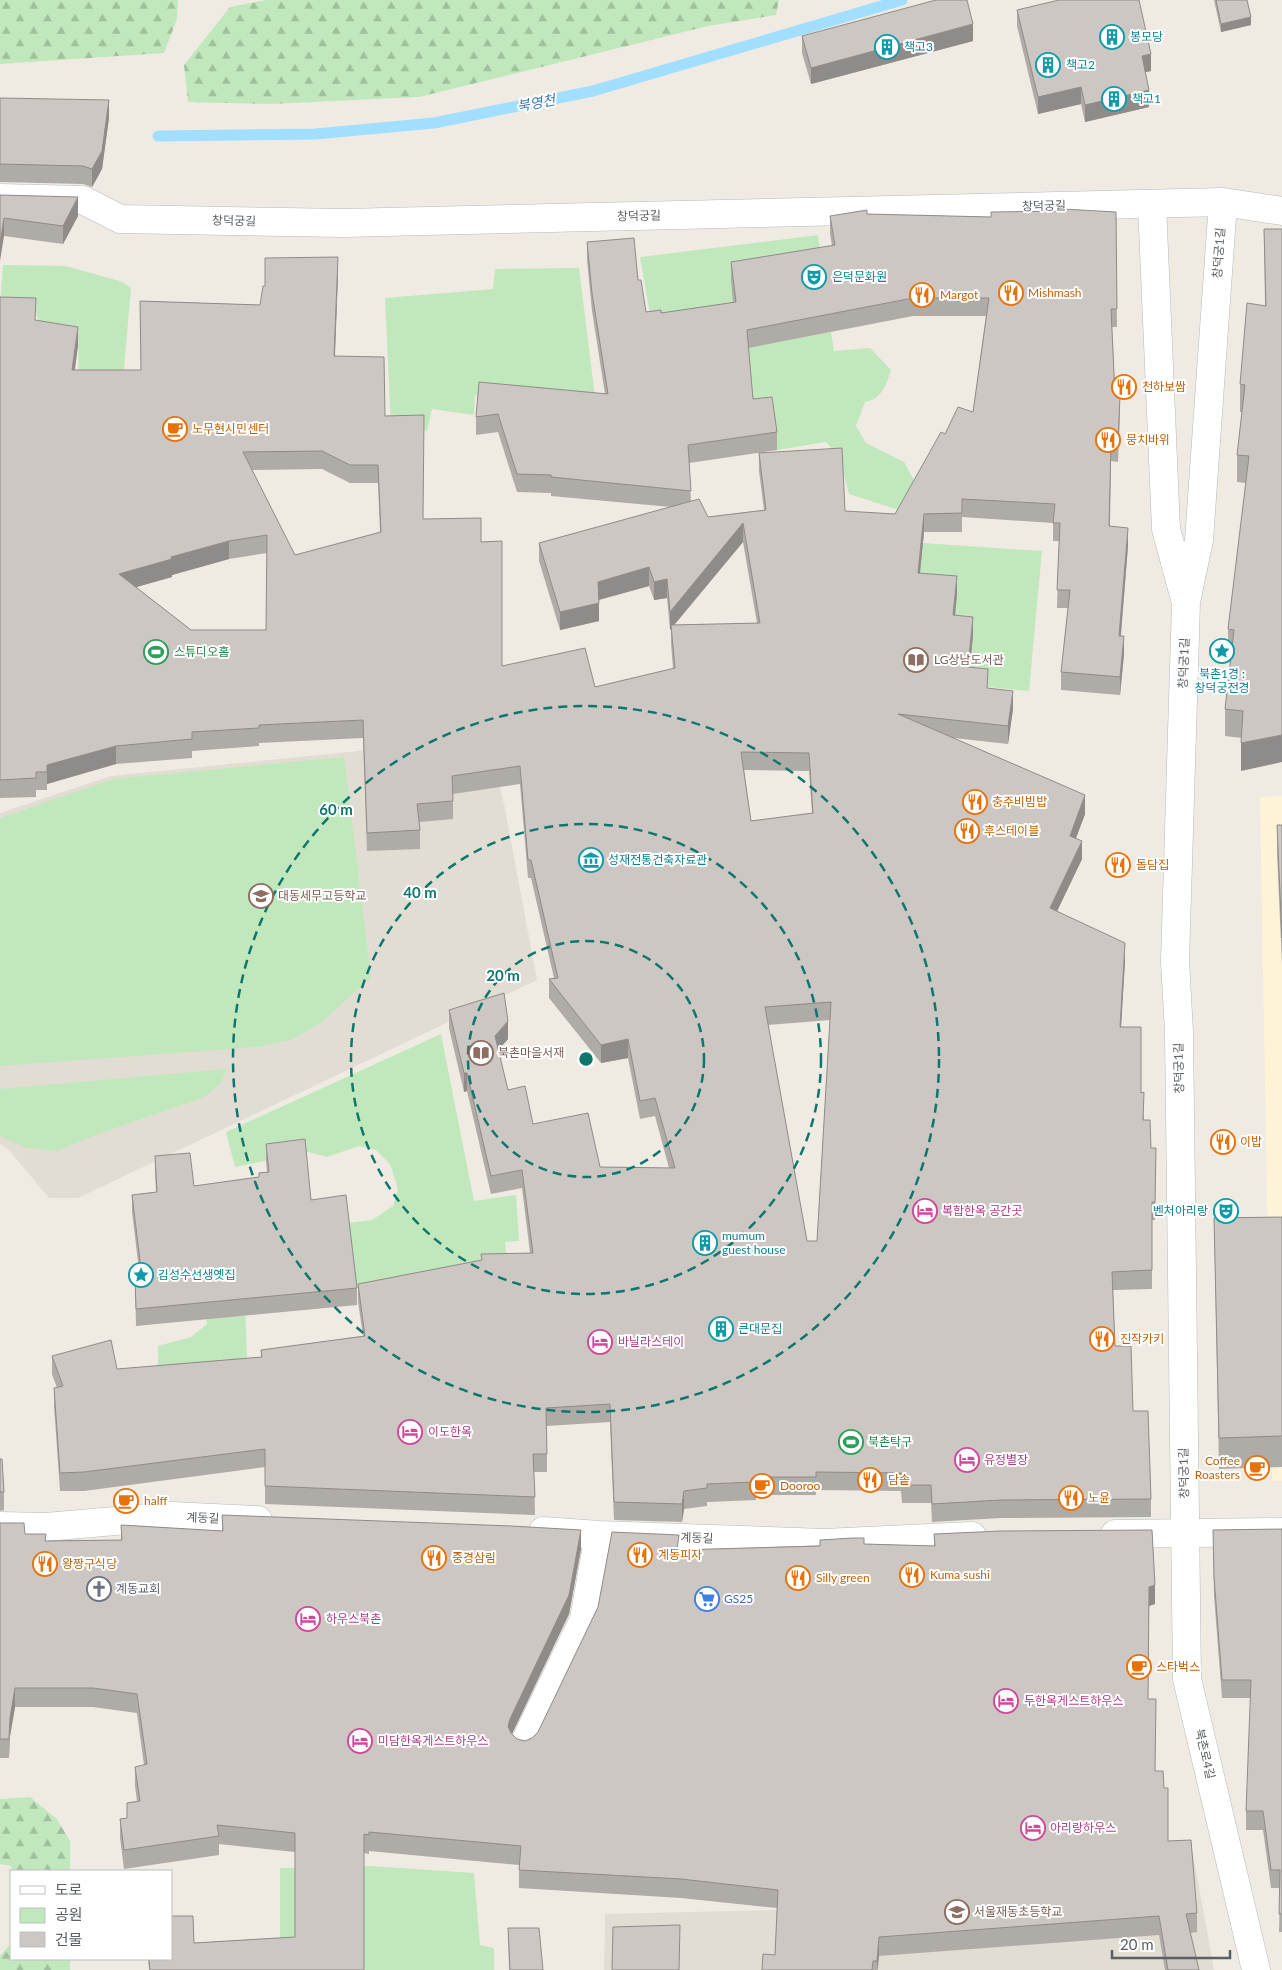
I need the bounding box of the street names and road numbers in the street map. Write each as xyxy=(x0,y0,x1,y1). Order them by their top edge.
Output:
street label: 창덕궁길 xyxy=(1022,198,1066,213)
street label: 창덕궁길 xyxy=(617,208,661,223)
street label: 창덕궁길 xyxy=(212,213,256,228)
street label: 창덕궁1길 xyxy=(1209,227,1228,279)
street label: 창덕궁1길 xyxy=(1175,637,1192,689)
street label: 창덕궁1길 xyxy=(1171,1042,1186,1094)
street label: 창덕궁1길 xyxy=(1176,1447,1191,1499)
street label: 계동길 xyxy=(186,1509,220,1526)
street label: 계동길 xyxy=(680,1529,714,1546)
street label: 북촌로4길 xyxy=(1192,1727,1219,1780)

